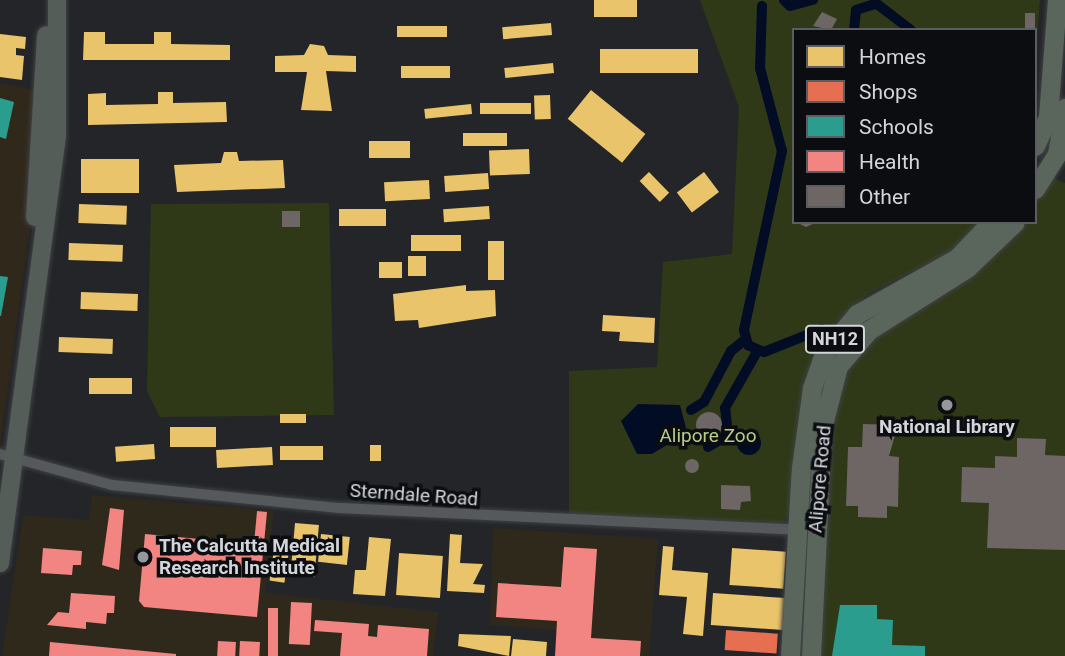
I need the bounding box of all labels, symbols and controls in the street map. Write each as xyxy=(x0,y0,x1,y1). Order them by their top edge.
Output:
legend xyxy=(792,28,1037,224)
text: Homes xyxy=(859,45,926,69)
text: Shops xyxy=(859,80,918,104)
text: Schools xyxy=(859,115,934,139)
text: Health xyxy=(859,150,920,174)
text: Other xyxy=(859,185,910,209)
road number: NH12 xyxy=(804,324,866,354)
marker: National Library xyxy=(939,397,955,413)
place label: National Library xyxy=(879,416,1015,438)
street label: Alipore Road xyxy=(804,424,836,534)
park label: Alipore Zoo xyxy=(659,425,757,447)
street label: Sterndale Road xyxy=(349,479,479,511)
place label: The Calcutta Medical Research Institute xyxy=(159,535,340,579)
marker: The Calcutta Medical Research Institute xyxy=(133,547,153,567)

